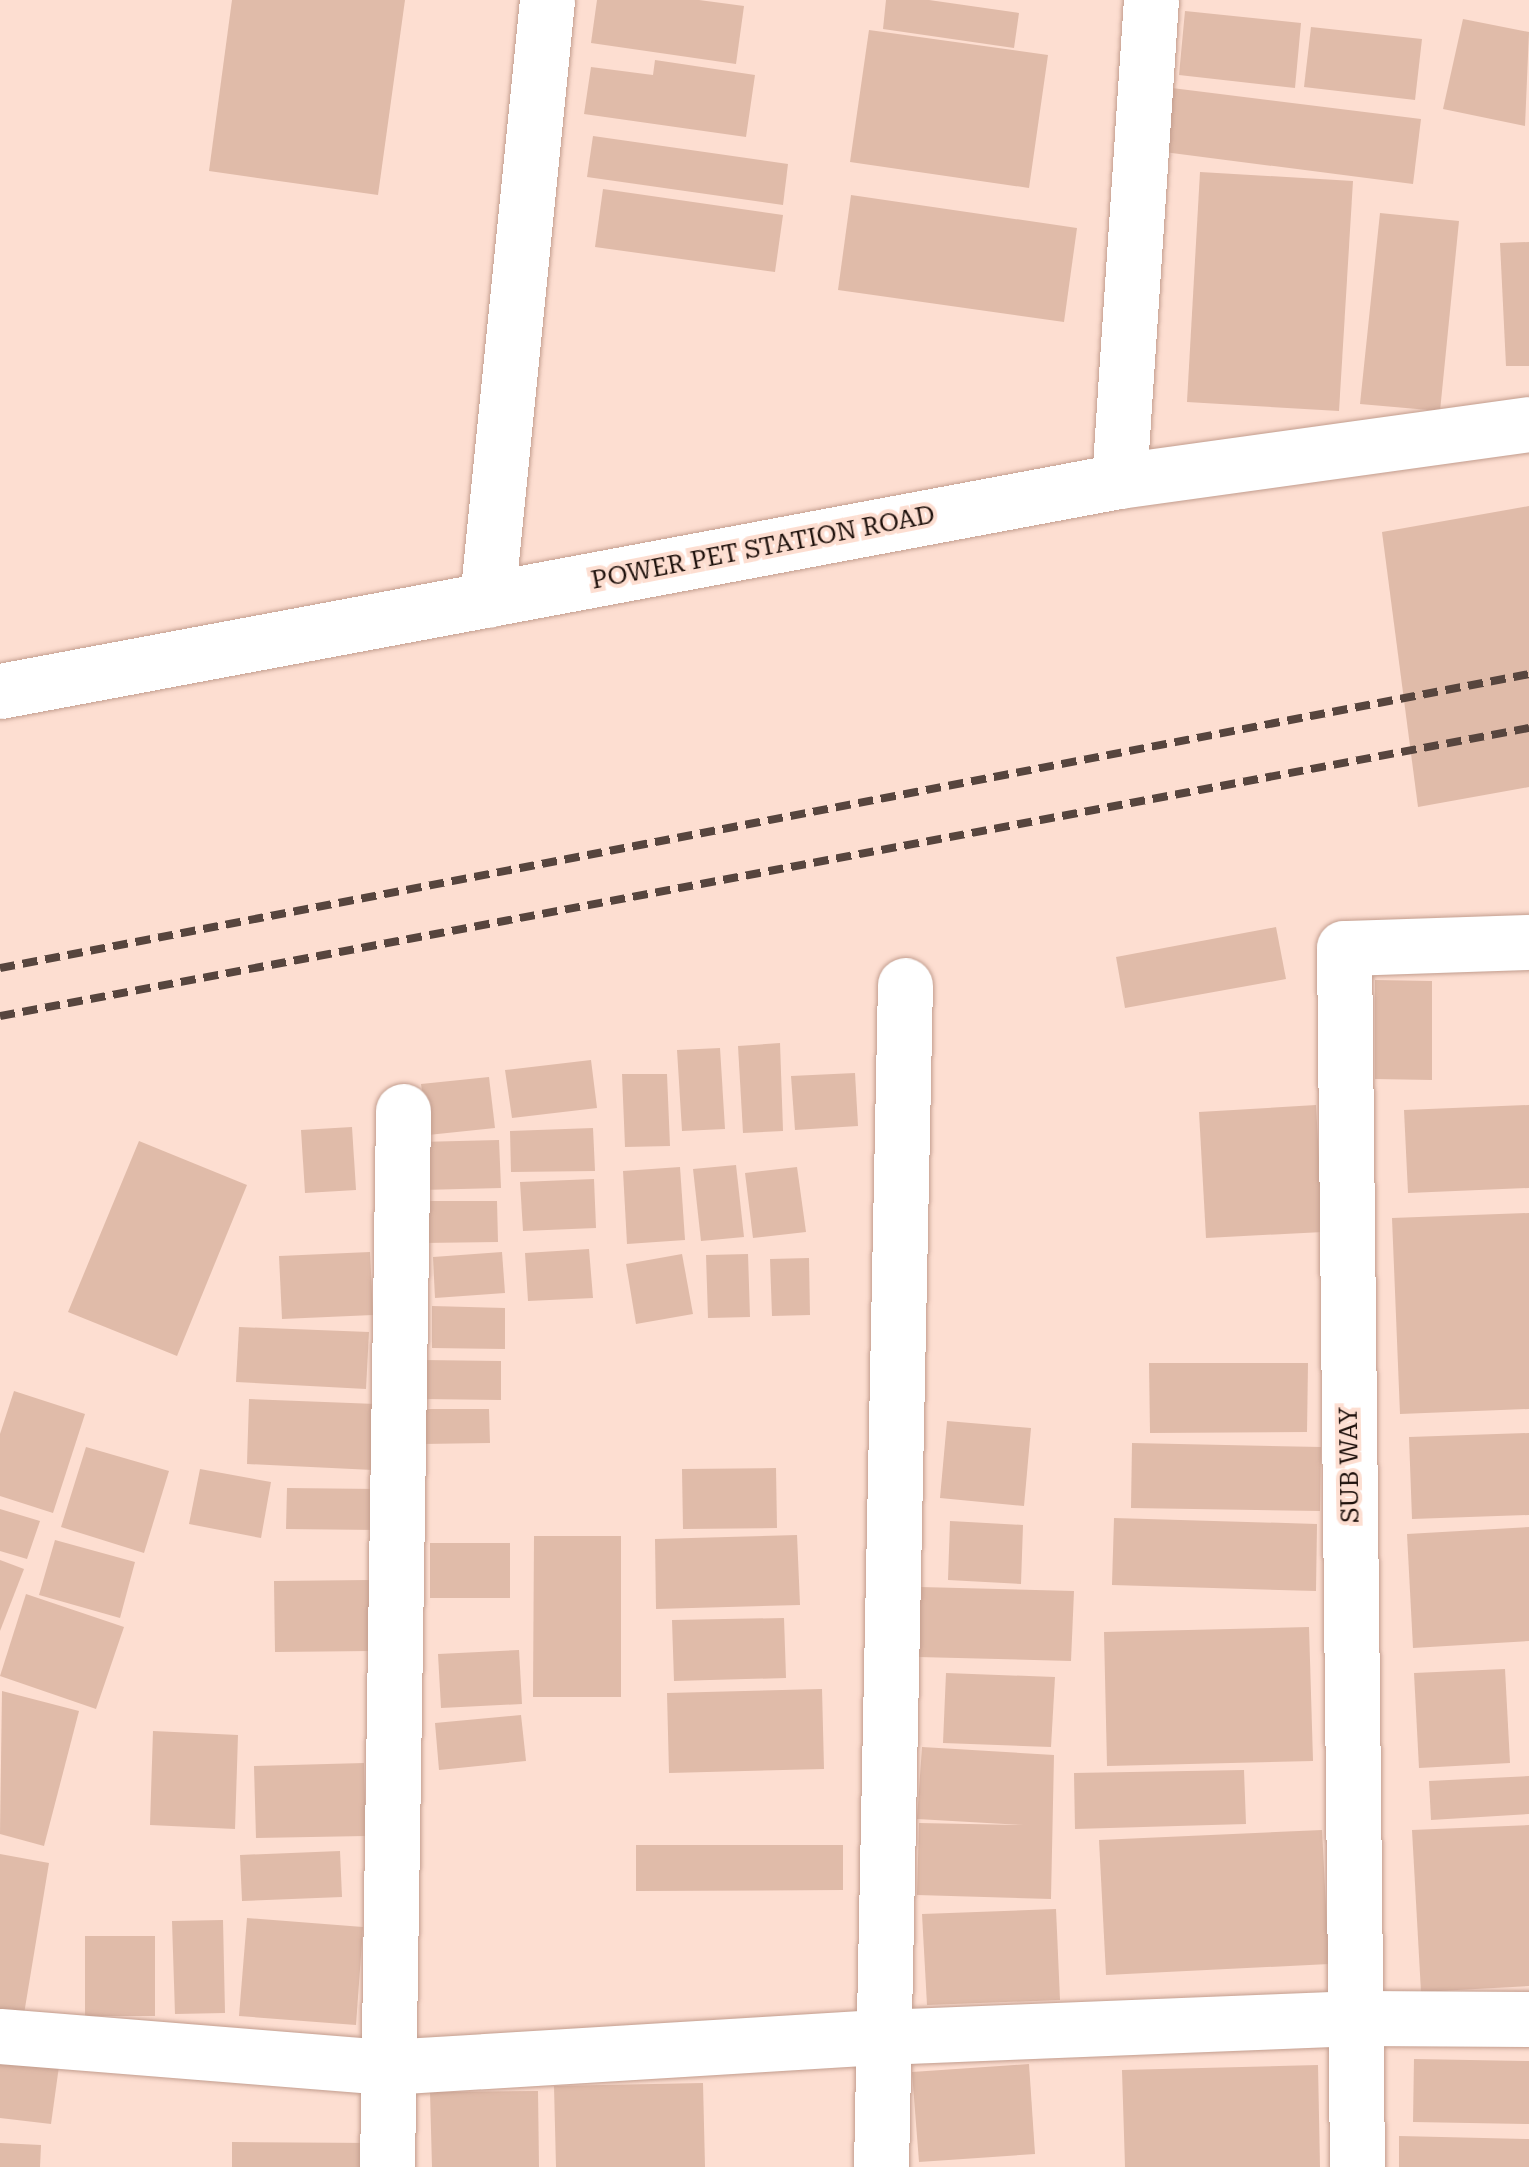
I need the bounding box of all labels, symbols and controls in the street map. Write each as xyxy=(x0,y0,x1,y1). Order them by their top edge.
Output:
street label: POWER PET STATION ROAD xyxy=(589,500,937,596)
street label: SUB WAY xyxy=(1334,1407,1366,1523)

